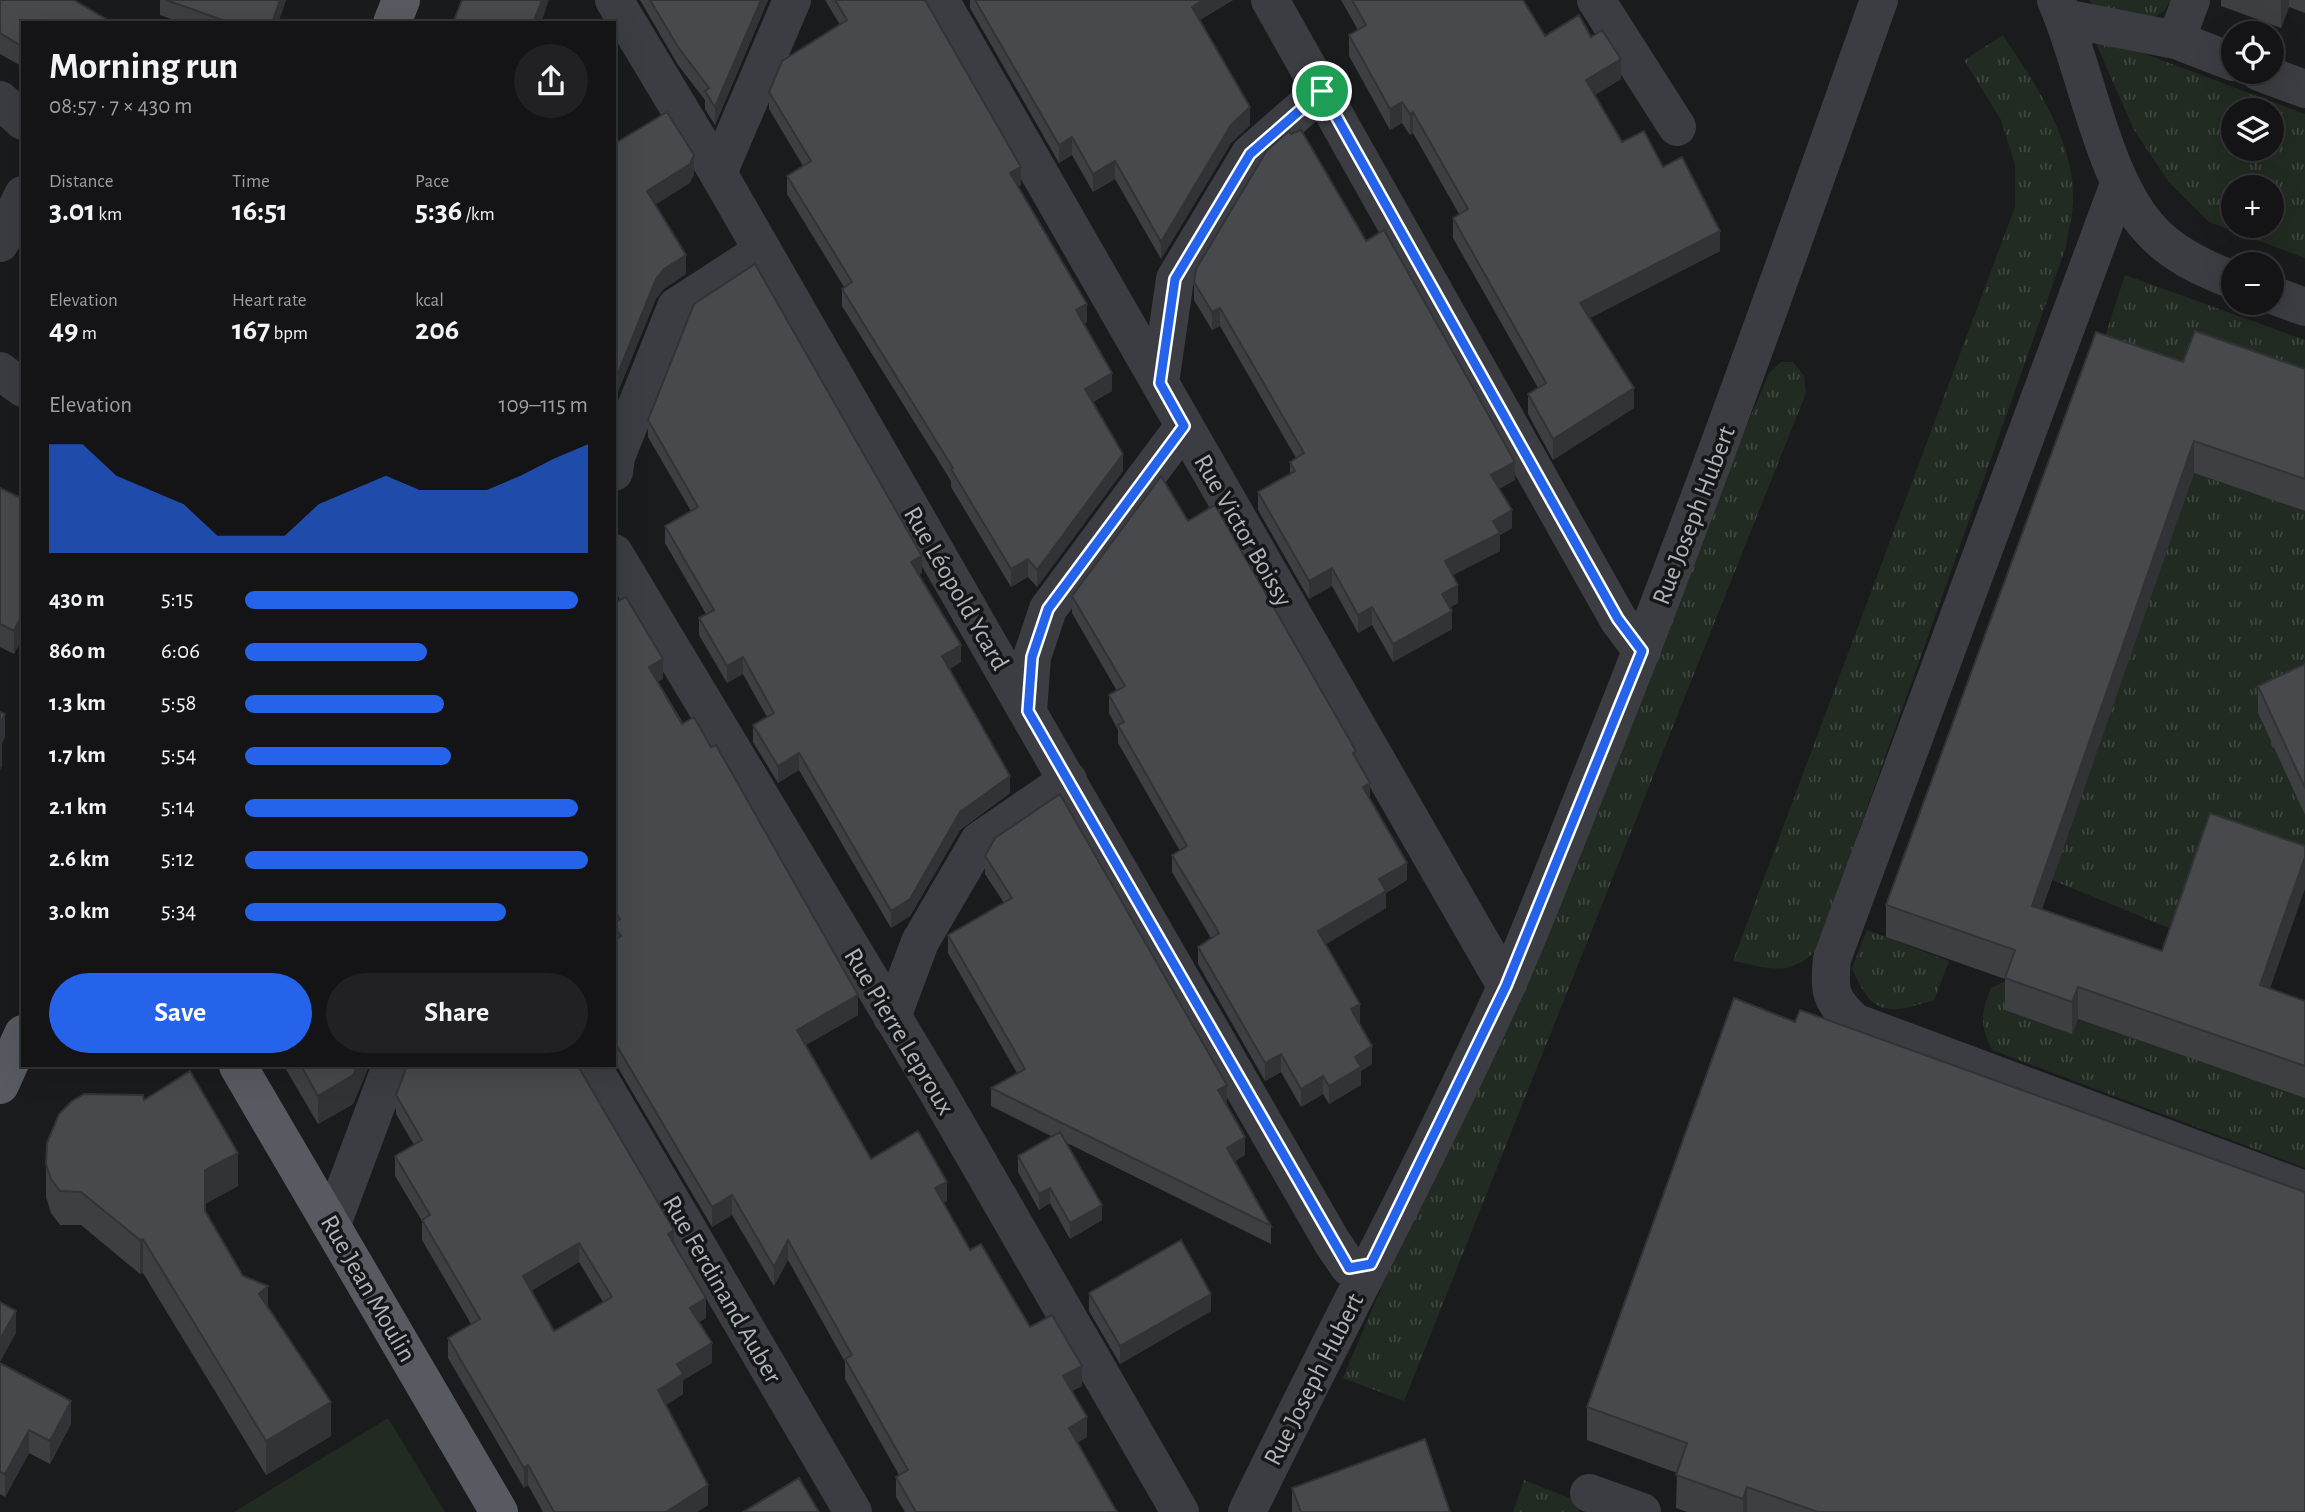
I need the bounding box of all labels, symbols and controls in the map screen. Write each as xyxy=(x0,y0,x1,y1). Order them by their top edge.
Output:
map controls xyxy=(2221,21,2284,315)
button: locate xyxy=(2221,21,2284,84)
button: share xyxy=(514,44,588,118)
text: Morning run xyxy=(49,48,238,86)
pin xyxy=(1292,61,1352,121)
icon: arrive xyxy=(1303,72,1341,110)
text: 08:57 · 7 × 430 m xyxy=(49,95,192,118)
button: layers xyxy=(2221,98,2284,161)
text: Distance xyxy=(49,172,113,191)
text: Time xyxy=(232,172,270,191)
text: Pace xyxy=(415,172,449,191)
button: + xyxy=(2221,175,2284,238)
text: 3.01 xyxy=(49,196,95,226)
text: 16:51 xyxy=(232,196,288,226)
text: 5:36 xyxy=(415,196,462,226)
text: km xyxy=(95,205,122,224)
text: /km xyxy=(462,205,495,224)
button: − xyxy=(2221,252,2284,315)
text: Elevation xyxy=(49,291,118,310)
text: Heart rate xyxy=(232,291,307,310)
text: kcal xyxy=(415,291,444,310)
text: 49 xyxy=(49,315,79,345)
text: 167 xyxy=(232,315,270,345)
text: 206 xyxy=(415,315,459,345)
text: m xyxy=(79,324,97,343)
text: bpm xyxy=(270,324,308,343)
text: Elevation xyxy=(49,394,132,417)
text: 109–115 m xyxy=(499,394,588,417)
street label: Rue Joseph Hubert xyxy=(1648,422,1740,608)
street label: Rue Victor Boissy xyxy=(1189,450,1297,611)
street label: Rue Léopold Ycard xyxy=(899,502,1013,675)
text: 430 m xyxy=(49,588,105,611)
text: 5:15 xyxy=(161,588,193,611)
text: 860 m xyxy=(49,640,105,663)
text: 6:06 xyxy=(161,640,200,663)
text: 1.3 km xyxy=(49,692,106,715)
text: 5:58 xyxy=(161,692,196,715)
text: 1.7 km xyxy=(49,744,106,767)
text: 5:54 xyxy=(161,744,197,767)
text: 2.1 km xyxy=(49,796,107,819)
text: 5:14 xyxy=(161,796,195,819)
text: 2.6 km xyxy=(49,848,110,871)
text: 5:12 xyxy=(161,848,194,871)
text: 3.0 km xyxy=(49,900,110,923)
text: 5:34 xyxy=(161,900,196,923)
street label: Rue Pierre Leproux xyxy=(839,944,959,1119)
button: Save xyxy=(49,973,312,1053)
button: Share xyxy=(326,973,588,1053)
street label: Rue Ferdinand Auber xyxy=(658,1191,787,1388)
street label: Rue Jean Moulin xyxy=(316,1211,421,1366)
street label: Rue Joseph Hubert xyxy=(1259,1289,1368,1470)

